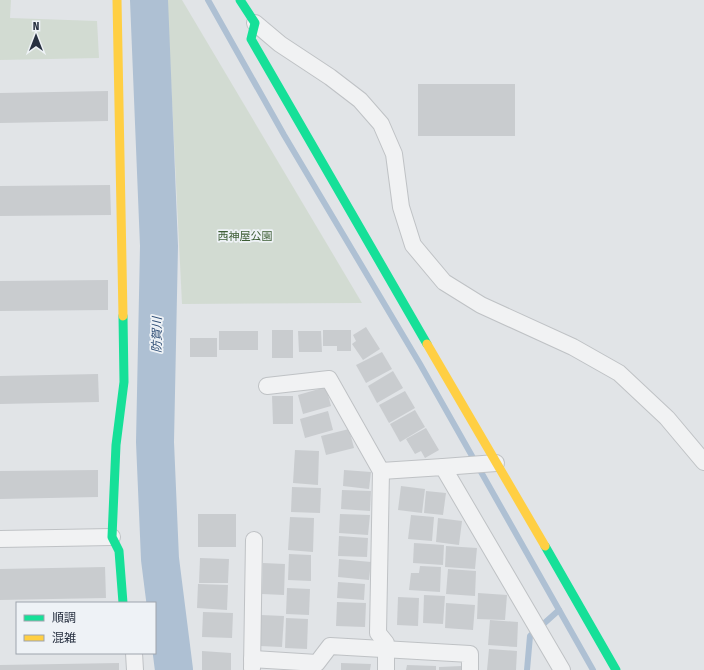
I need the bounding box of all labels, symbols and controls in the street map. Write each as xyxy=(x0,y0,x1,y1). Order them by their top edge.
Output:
north arrow xyxy=(16,16,56,56)
text: N xyxy=(33,20,39,33)
park label: 西神屋公園 xyxy=(218,230,273,243)
water label: 防賀川 xyxy=(150,315,164,353)
legend xyxy=(16,602,156,654)
text: 順調 xyxy=(52,611,76,625)
text: 混雑 xyxy=(52,631,76,645)

